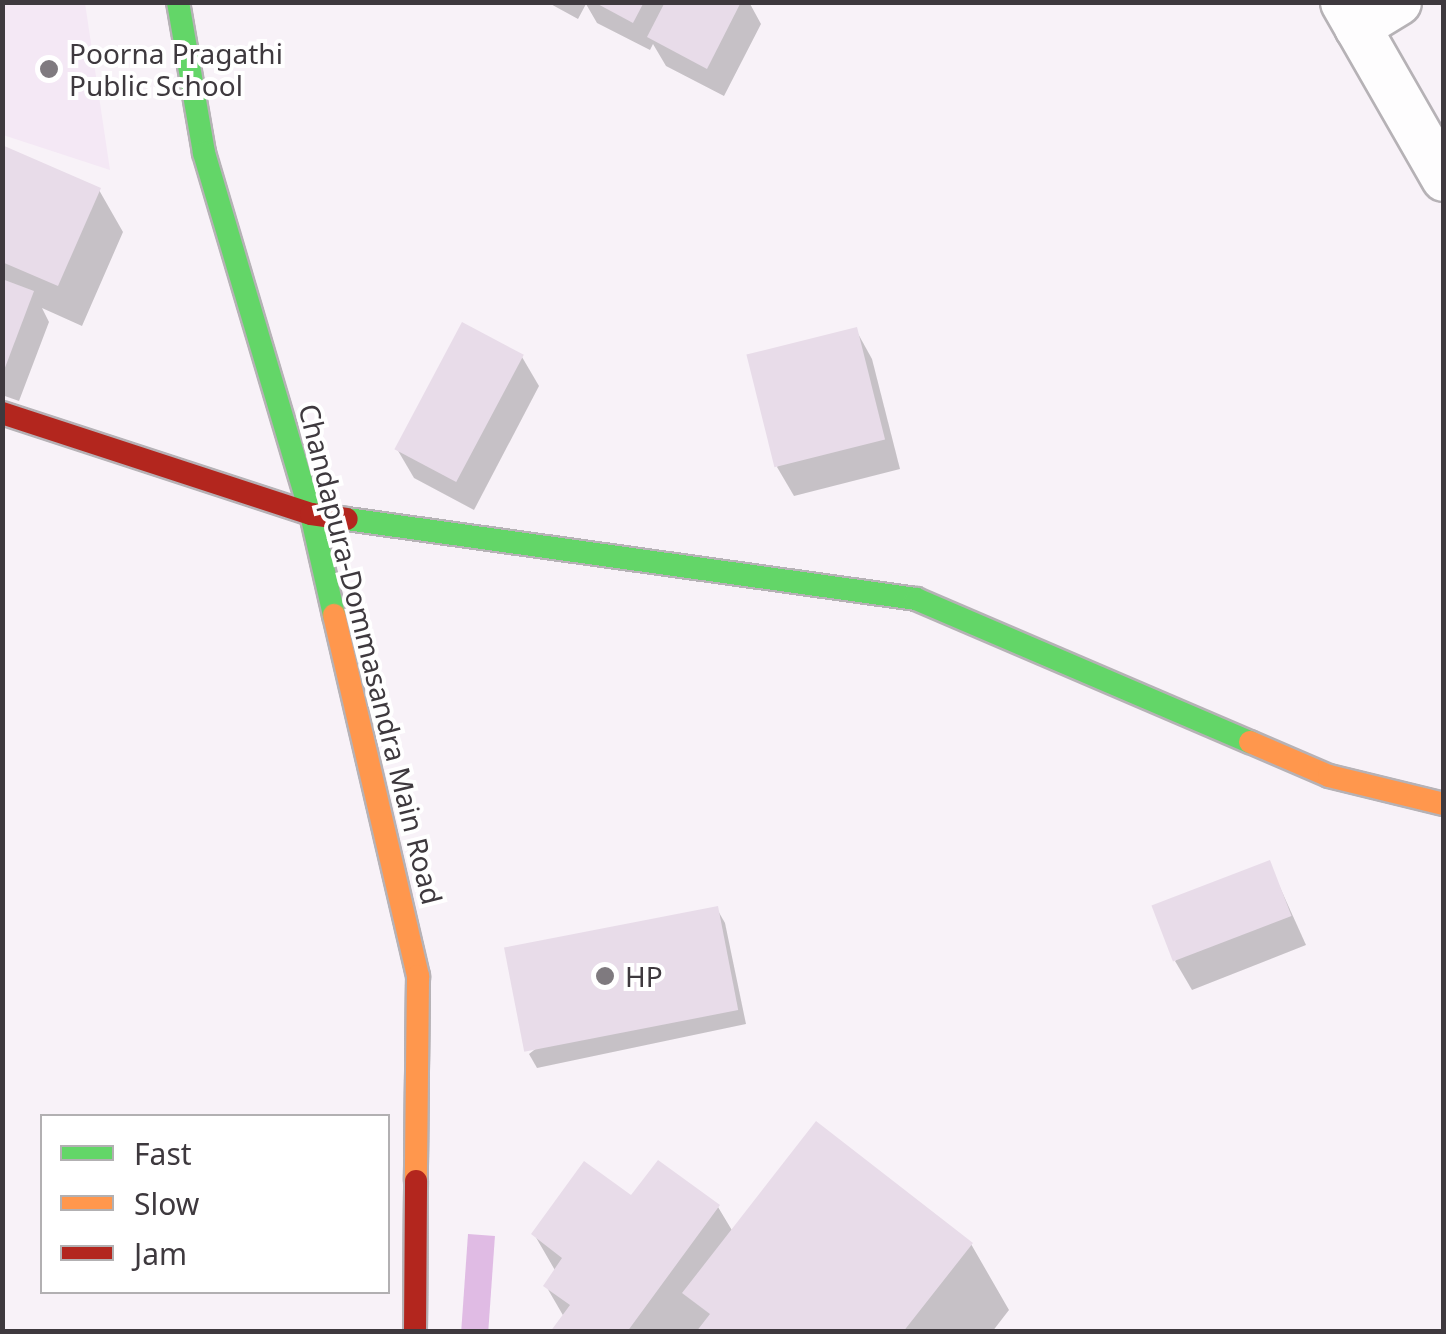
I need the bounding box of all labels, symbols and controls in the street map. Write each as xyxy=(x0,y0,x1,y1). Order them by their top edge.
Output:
place label: Poorna Pragathi Public School xyxy=(69,36,283,102)
marker: Poorna Pragathi Public School xyxy=(38,58,60,80)
street label: Chandapura-Dommasandra Main Road xyxy=(292,400,450,908)
place label: HP xyxy=(625,959,663,993)
marker: HP xyxy=(594,965,616,987)
legend xyxy=(40,1114,390,1294)
text: Fast xyxy=(134,1133,192,1174)
text: Slow xyxy=(134,1183,199,1224)
text: Jam xyxy=(134,1233,187,1274)

